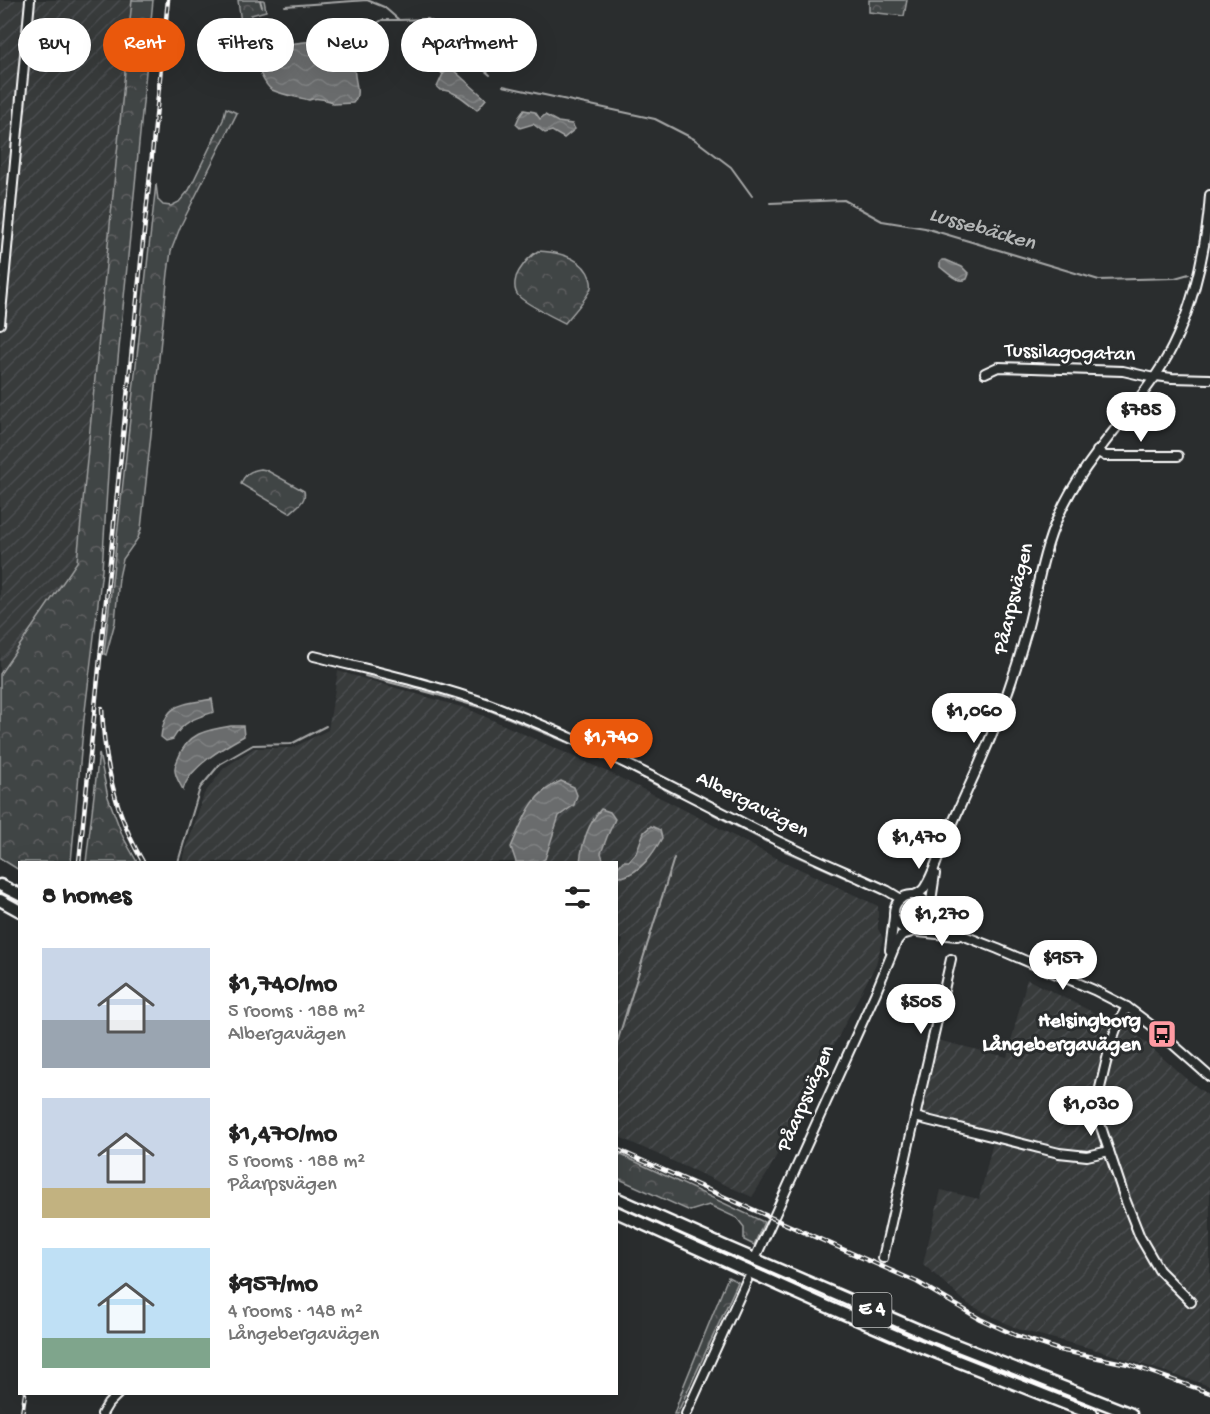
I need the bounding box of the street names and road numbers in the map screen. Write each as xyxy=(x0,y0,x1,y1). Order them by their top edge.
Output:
street label: Tussilagogatan xyxy=(1003,339,1136,369)
street label: Påarpsvägen xyxy=(989,541,1041,658)
street label: Albergavägen xyxy=(691,767,813,845)
street label: Påarpsvägen xyxy=(772,1042,842,1157)
road number: E 4 xyxy=(852,1293,892,1327)

